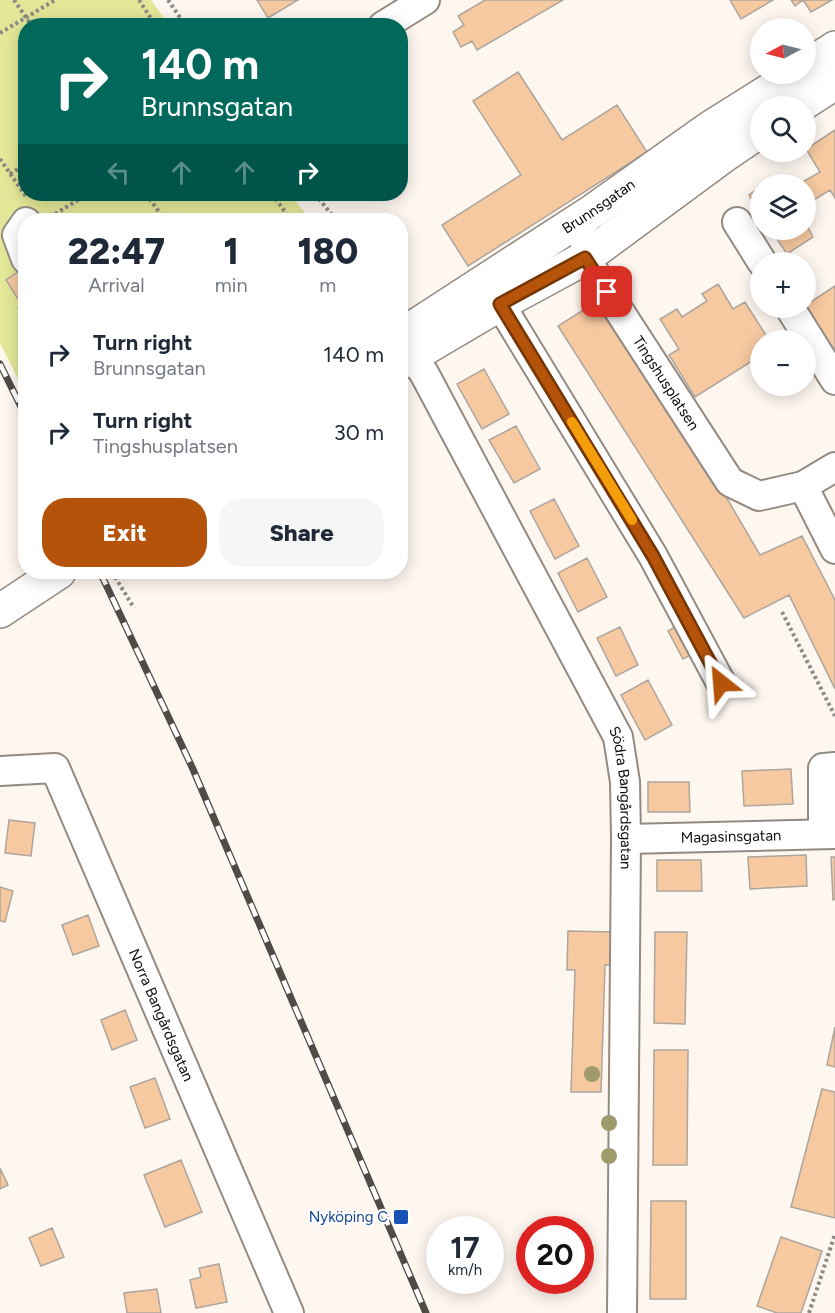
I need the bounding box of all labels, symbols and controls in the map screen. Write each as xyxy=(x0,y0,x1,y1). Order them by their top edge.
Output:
north arrow xyxy=(750,18,816,84)
map controls xyxy=(750,18,816,396)
text: 140 m xyxy=(141,39,259,90)
icon: right xyxy=(42,42,120,120)
text: Brunnsgatan xyxy=(141,90,293,123)
button: search xyxy=(750,96,816,162)
icon: left xyxy=(102,156,135,189)
icon: ahead xyxy=(165,156,198,189)
icon: ahead xyxy=(228,156,261,189)
icon: right xyxy=(291,156,324,189)
button: layers xyxy=(750,174,816,240)
street label: Brunnsgatan xyxy=(559,175,638,238)
text: 22:47 xyxy=(68,230,165,273)
text: 1 xyxy=(224,230,239,273)
text: 180 xyxy=(297,230,358,273)
button: + xyxy=(750,252,816,318)
pin xyxy=(581,266,632,317)
text: Arrival xyxy=(88,273,145,297)
text: min xyxy=(215,273,248,297)
text: m xyxy=(319,273,336,297)
icon: arrive xyxy=(590,275,623,308)
text: Turn right xyxy=(93,329,192,356)
button: − xyxy=(750,330,816,396)
street label: Tingshusplatsen xyxy=(629,333,703,434)
icon: right xyxy=(42,338,75,371)
text: 140 m xyxy=(323,341,384,368)
text: Brunnsgatan xyxy=(93,356,206,380)
text: Turn right xyxy=(93,407,192,434)
icon: right xyxy=(42,416,75,449)
text: 30 m xyxy=(334,419,384,446)
text: Tingshusplatsen xyxy=(93,434,238,458)
button: Exit xyxy=(42,498,207,567)
button: Share xyxy=(219,498,384,567)
position arrow xyxy=(689,651,753,715)
street label: Södra Bangårdsgatan xyxy=(605,723,635,870)
street label: Magasinsgatan xyxy=(680,826,782,847)
street label: Norra Bangårdsgatan xyxy=(125,946,197,1084)
place label: Nyköping C xyxy=(309,1208,388,1226)
marker: Nyköping C xyxy=(392,1208,410,1226)
speed limit sign: 20 xyxy=(516,1216,594,1294)
text: 17 xyxy=(450,1229,480,1266)
text: km/h xyxy=(448,1261,482,1279)

